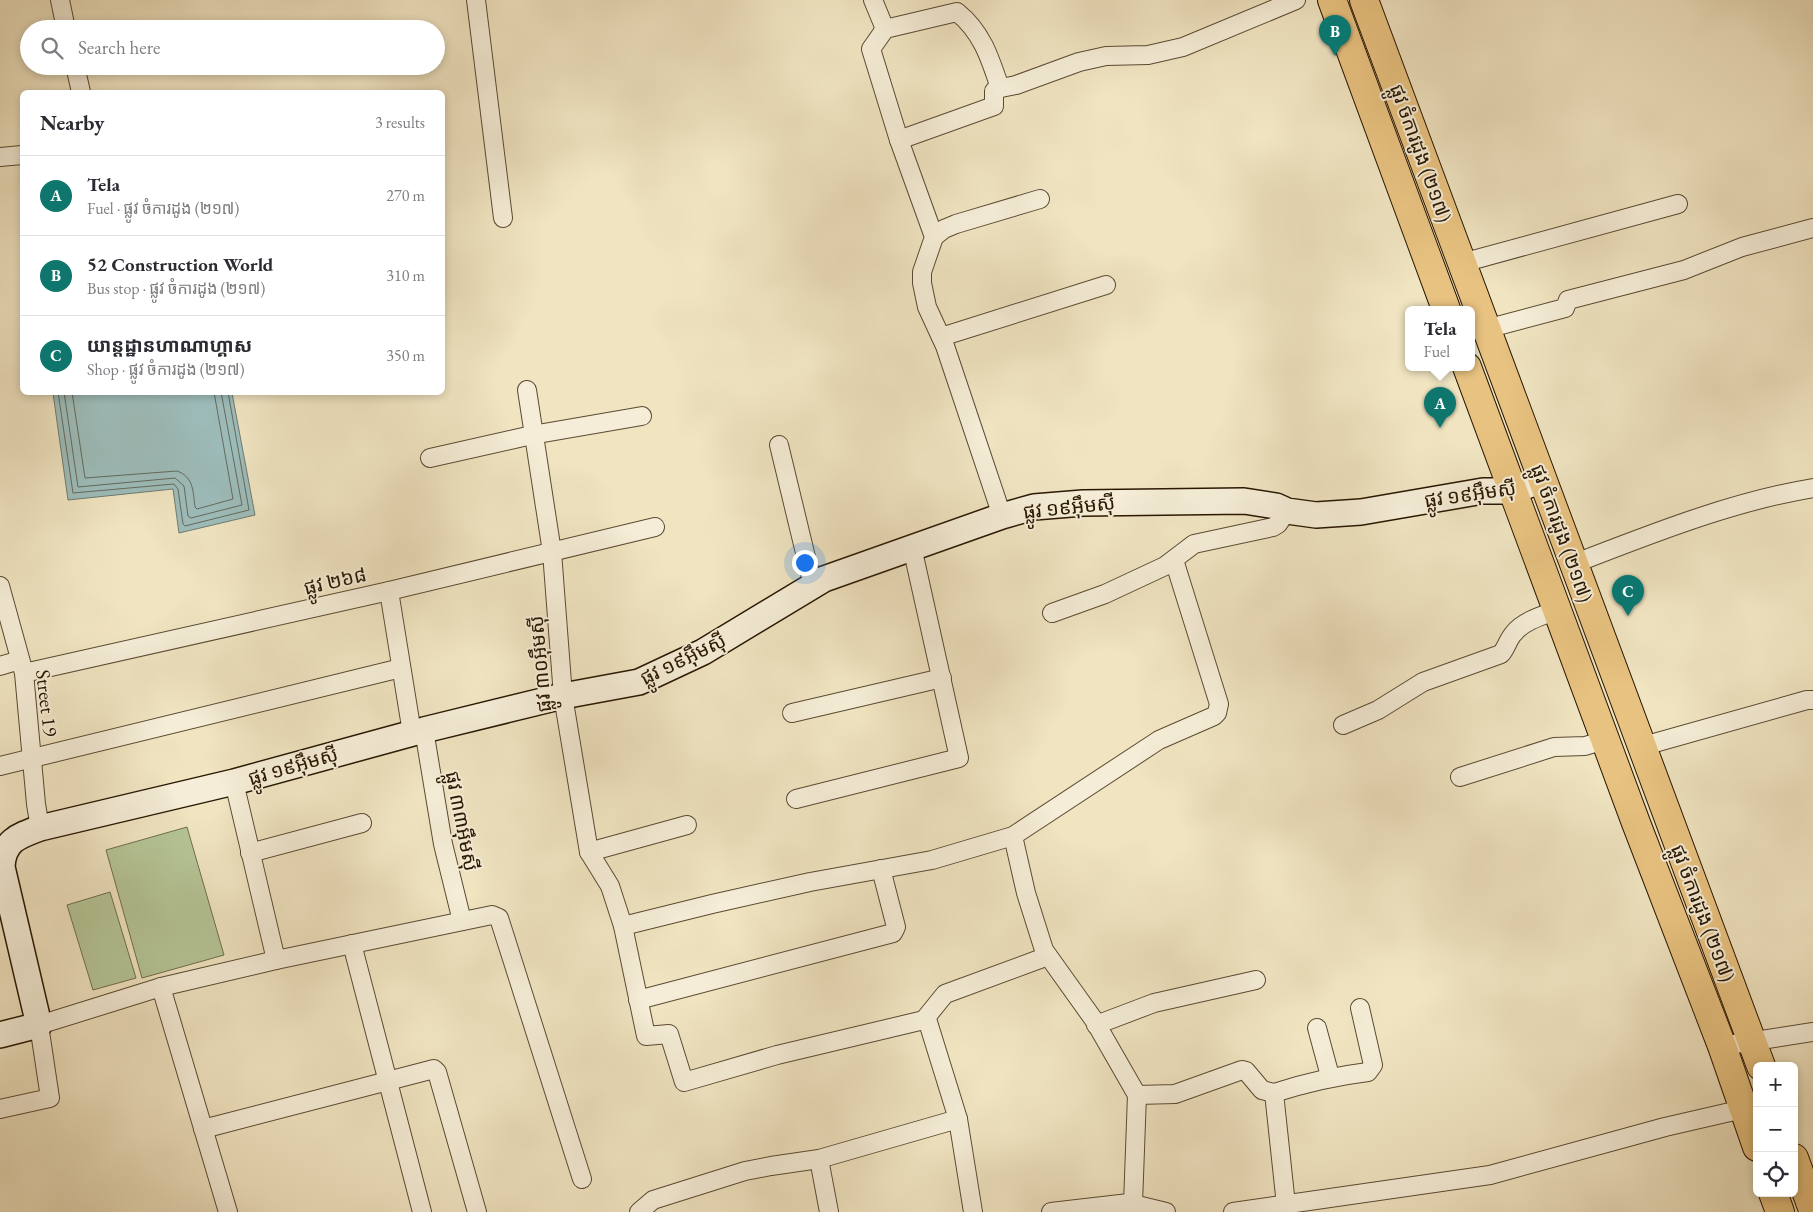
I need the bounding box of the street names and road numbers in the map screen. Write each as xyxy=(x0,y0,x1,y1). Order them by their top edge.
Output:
street label: ផ្លូវ ចំការដូង (២១៧) xyxy=(1378,80,1458,228)
street label: ផ្លូវ ចំការដូង (២១៧) xyxy=(1519,460,1599,608)
street label: ផ្លូវ ១៩អ៊ឹមស៊ី xyxy=(1422,475,1518,519)
street label: ផ្លូវ ១៩អ៊ឹមស៊ី xyxy=(1022,489,1117,531)
street label: ផ្លូវ ២៦៨ xyxy=(301,561,370,607)
street label: ផ្លូវ ៣០អ៊ឹមស៊ី xyxy=(523,614,563,714)
street label: ផ្លូវ ១៩អ៊ឹមស៊ី xyxy=(636,627,733,696)
street label: Street 19 xyxy=(30,668,64,738)
street label: ផ្លូវ ១៩អ៊ឹមស៊ី xyxy=(245,741,343,797)
street label: ផ្លូវ ៣៣អ៊ឹមស៊ី xyxy=(434,769,484,874)
street label: ផ្លូវ ចំការដូង (២១៧) xyxy=(1659,841,1741,988)

